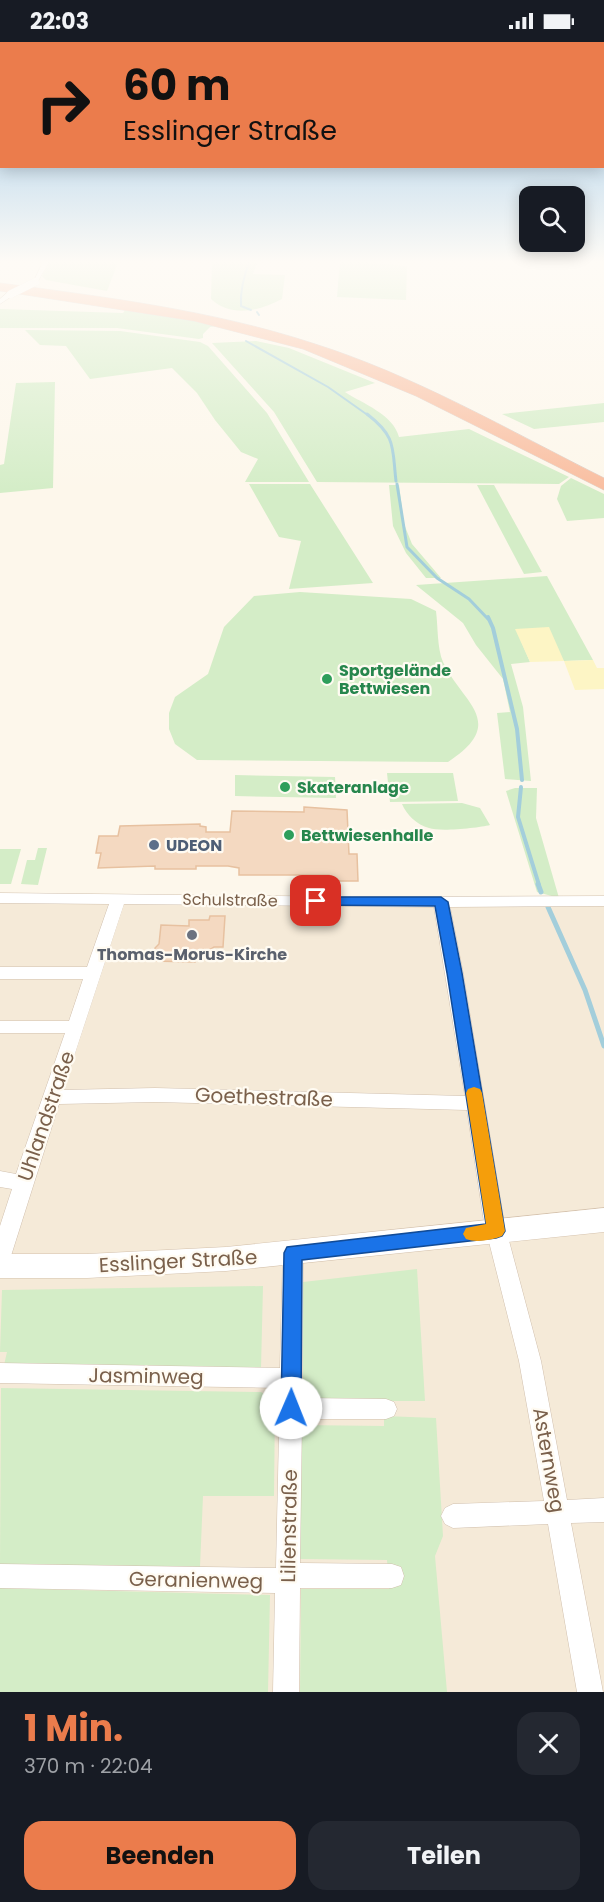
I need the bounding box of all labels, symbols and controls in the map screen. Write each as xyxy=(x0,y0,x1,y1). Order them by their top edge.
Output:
text: 22:03 xyxy=(30,6,89,37)
text: 60 m xyxy=(123,56,231,115)
icon: right xyxy=(24,66,102,144)
text: Esslinger Straße xyxy=(123,112,337,149)
map controls xyxy=(519,186,585,252)
button: search xyxy=(519,186,585,252)
place label: Sportgelände Bettwiesen xyxy=(339,659,451,700)
marker: Sportgelände Bettwiesen xyxy=(320,672,334,686)
place label: Skateranlage xyxy=(297,776,409,799)
marker: Skateranlage xyxy=(278,780,292,794)
place label: Bettwiesenhalle xyxy=(301,824,433,847)
marker: Bettwiesenhalle xyxy=(282,828,296,842)
place label: UDEON xyxy=(166,834,222,857)
marker: UDEON xyxy=(147,838,161,852)
pin xyxy=(290,875,341,926)
icon: arrive xyxy=(299,884,332,917)
street label: Schulstraße xyxy=(182,888,278,912)
marker: Thomas-Morus-Kirche xyxy=(185,928,199,942)
place label: Thomas-Morus-Kirche xyxy=(97,943,287,966)
street label: Uhlandstraße xyxy=(11,1047,81,1185)
street label: Goethestraße xyxy=(195,1081,333,1113)
street label: Esslinger Straße xyxy=(98,1243,258,1279)
street label: Jasminweg xyxy=(88,1361,204,1391)
position arrow xyxy=(259,1376,323,1440)
street label: Asternweg xyxy=(526,1405,572,1515)
street label: Lilienstraße xyxy=(274,1469,304,1583)
street label: Geranienweg xyxy=(129,1565,263,1595)
text: 1 Min. xyxy=(24,1703,123,1754)
button: close xyxy=(517,1712,580,1775)
text: 370 m · 22:04 xyxy=(24,1752,153,1780)
button: Beenden xyxy=(24,1821,296,1890)
button: Teilen xyxy=(308,1821,580,1890)

